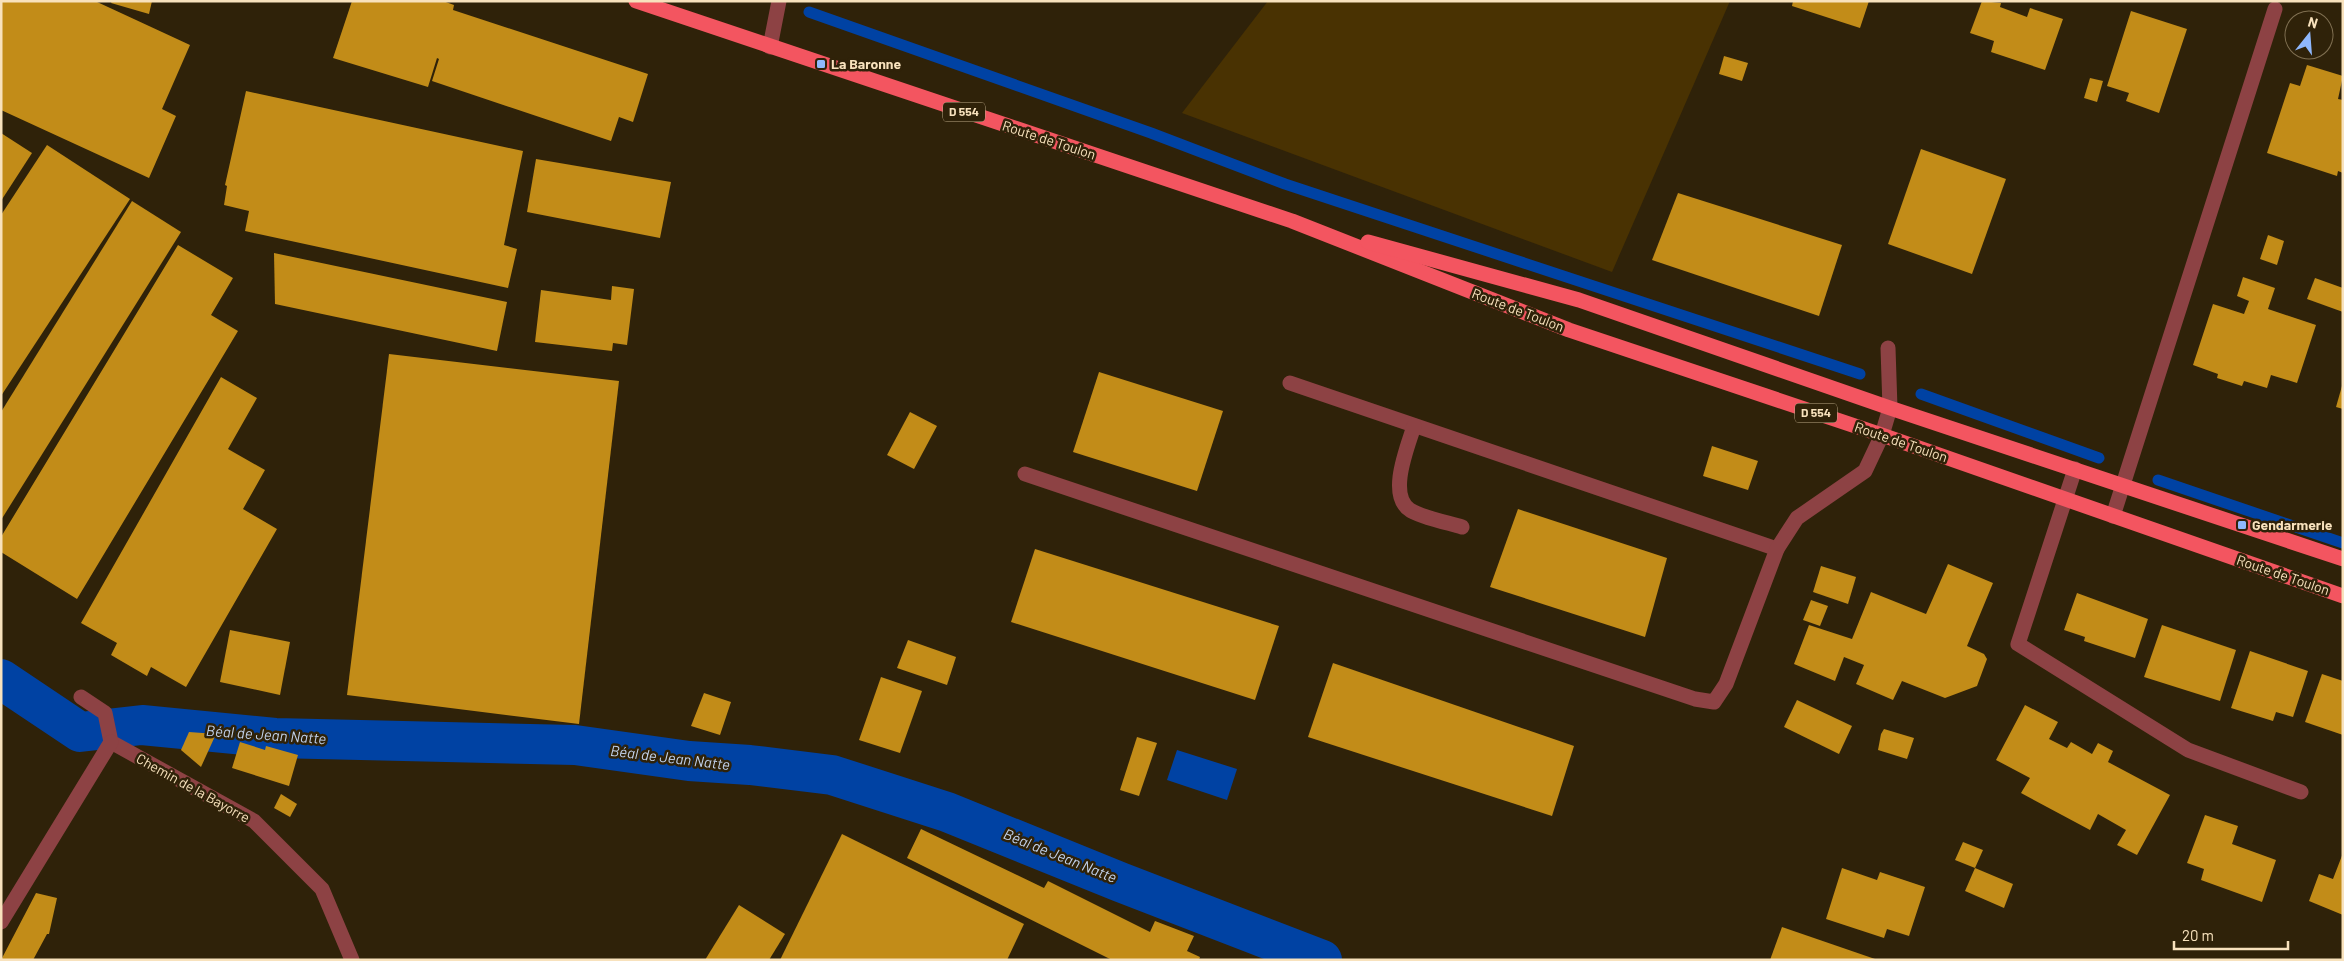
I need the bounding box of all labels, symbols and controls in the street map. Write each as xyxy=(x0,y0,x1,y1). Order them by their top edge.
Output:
north arrow xyxy=(2284,10,2334,60)
text: N xyxy=(2306,13,2320,32)
place label: La Baronne xyxy=(831,55,901,72)
marker: La Baronne xyxy=(815,58,827,70)
road number: D 554 xyxy=(943,102,985,121)
street label: Route de Toulon xyxy=(1000,116,1098,163)
street label: Route de Toulon xyxy=(1470,284,1567,335)
road number: D 554 xyxy=(1795,403,1837,422)
street label: Route de Toulon xyxy=(1852,418,1950,465)
place label: Gendarmerie xyxy=(2252,516,2333,533)
marker: Gendarmerie xyxy=(2236,519,2248,531)
street label: Route de Toulon xyxy=(2234,551,2332,598)
water label: Béal de Jean Natte xyxy=(205,721,327,747)
water label: Béal de Jean Natte xyxy=(609,741,731,773)
street label: Chemin de la Bayorre xyxy=(134,749,253,826)
water label: Béal de Jean Natte xyxy=(1001,824,1120,886)
scale bar xyxy=(2174,918,2288,950)
text: 20 m xyxy=(2182,926,2214,944)

